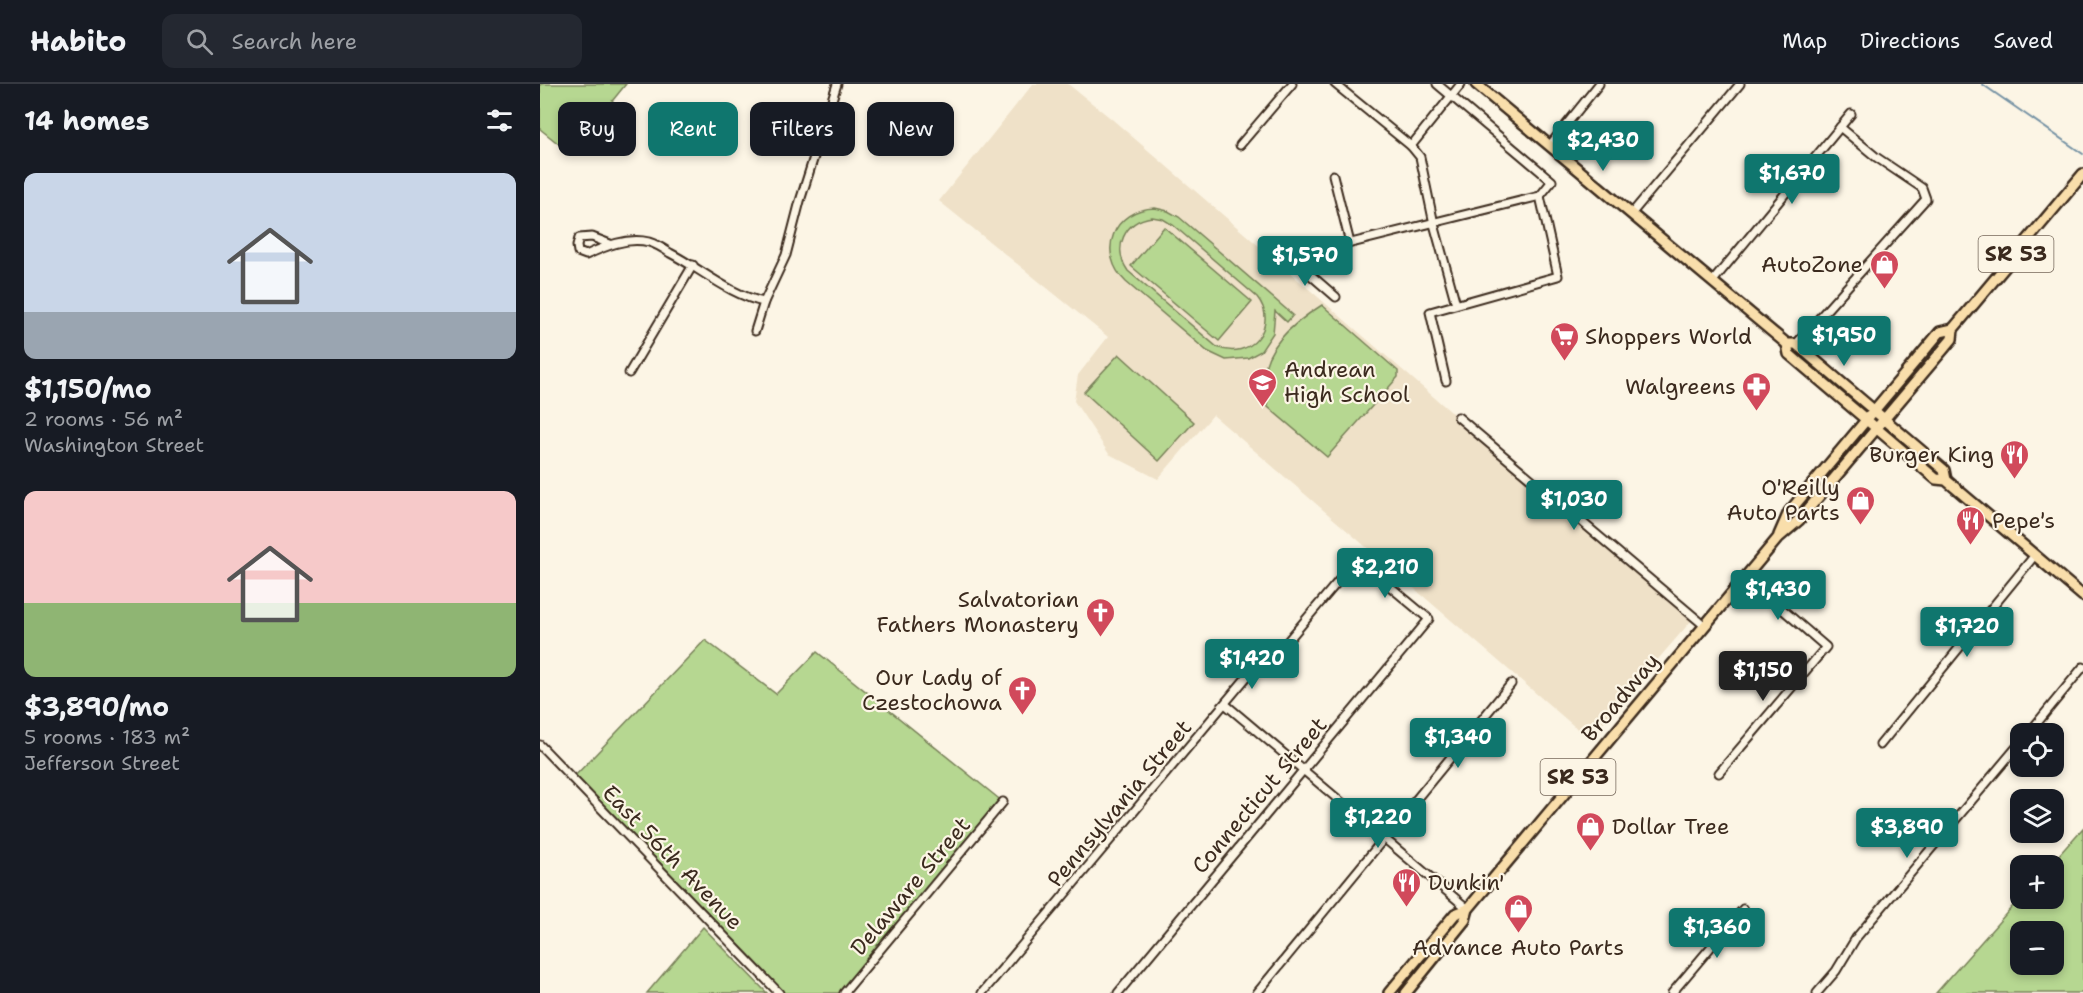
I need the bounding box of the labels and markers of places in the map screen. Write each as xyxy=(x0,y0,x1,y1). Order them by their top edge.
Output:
pin: $2,430 xyxy=(1554,121,1652,172)
pin: $1,670 xyxy=(1743,154,1841,205)
pin: $1,570 xyxy=(1256,236,1354,287)
shop icon: AutoZone xyxy=(1868,248,1900,290)
place label: AutoZone xyxy=(1761,250,1863,279)
pin: $1,950 xyxy=(1795,316,1893,367)
supermarket icon: Shoppers World xyxy=(1548,320,1580,362)
place label: Shoppers World xyxy=(1585,322,1752,351)
place label: Andrean High School xyxy=(1284,355,1410,409)
school or university icon: Andrean High School xyxy=(1247,366,1279,408)
pharmacy icon: Walgreens xyxy=(1741,370,1773,412)
place label: Walgreens xyxy=(1625,372,1736,401)
restaurant icon: Burger King xyxy=(1999,438,2031,480)
place label: Burger King xyxy=(1869,440,1994,469)
place label: O'Reilly Auto Parts xyxy=(1727,473,1840,527)
pin: $1,030 xyxy=(1525,480,1623,531)
shop icon: O'Reilly Auto Parts xyxy=(1845,484,1877,526)
restaurant icon: Pepe's xyxy=(1955,504,1987,546)
place label: Pepe's xyxy=(1992,506,2055,535)
pin: $2,210 xyxy=(1336,548,1434,599)
pin: $1,430 xyxy=(1729,570,1827,621)
place label: Salvatorian Fathers Monastery xyxy=(877,585,1079,639)
church icon: Salvatorian Fathers Monastery xyxy=(1084,596,1116,638)
pin: $1,720 xyxy=(1918,607,2016,658)
pin: $1,420 xyxy=(1203,639,1301,690)
pin: $1,150 xyxy=(1714,651,1812,702)
place label: Our Lady of Czestochowa xyxy=(862,663,1003,717)
church icon: Our Lady of Czestochowa xyxy=(1007,674,1039,716)
pin: $1,340 xyxy=(1409,718,1507,769)
pin: $1,220 xyxy=(1329,798,1427,849)
pin: $3,890 xyxy=(1858,808,1956,859)
shop icon: Dollar Tree xyxy=(1575,810,1607,852)
place label: Dollar Tree xyxy=(1612,812,1729,841)
restaurant icon: Dunkin' xyxy=(1391,866,1423,908)
place label: Dunkin' xyxy=(1428,868,1505,897)
shop icon: Advance Auto Parts xyxy=(1502,892,1534,934)
pin: $1,360 xyxy=(1668,908,1766,959)
place label: Advance Auto Parts xyxy=(1412,933,1624,962)

